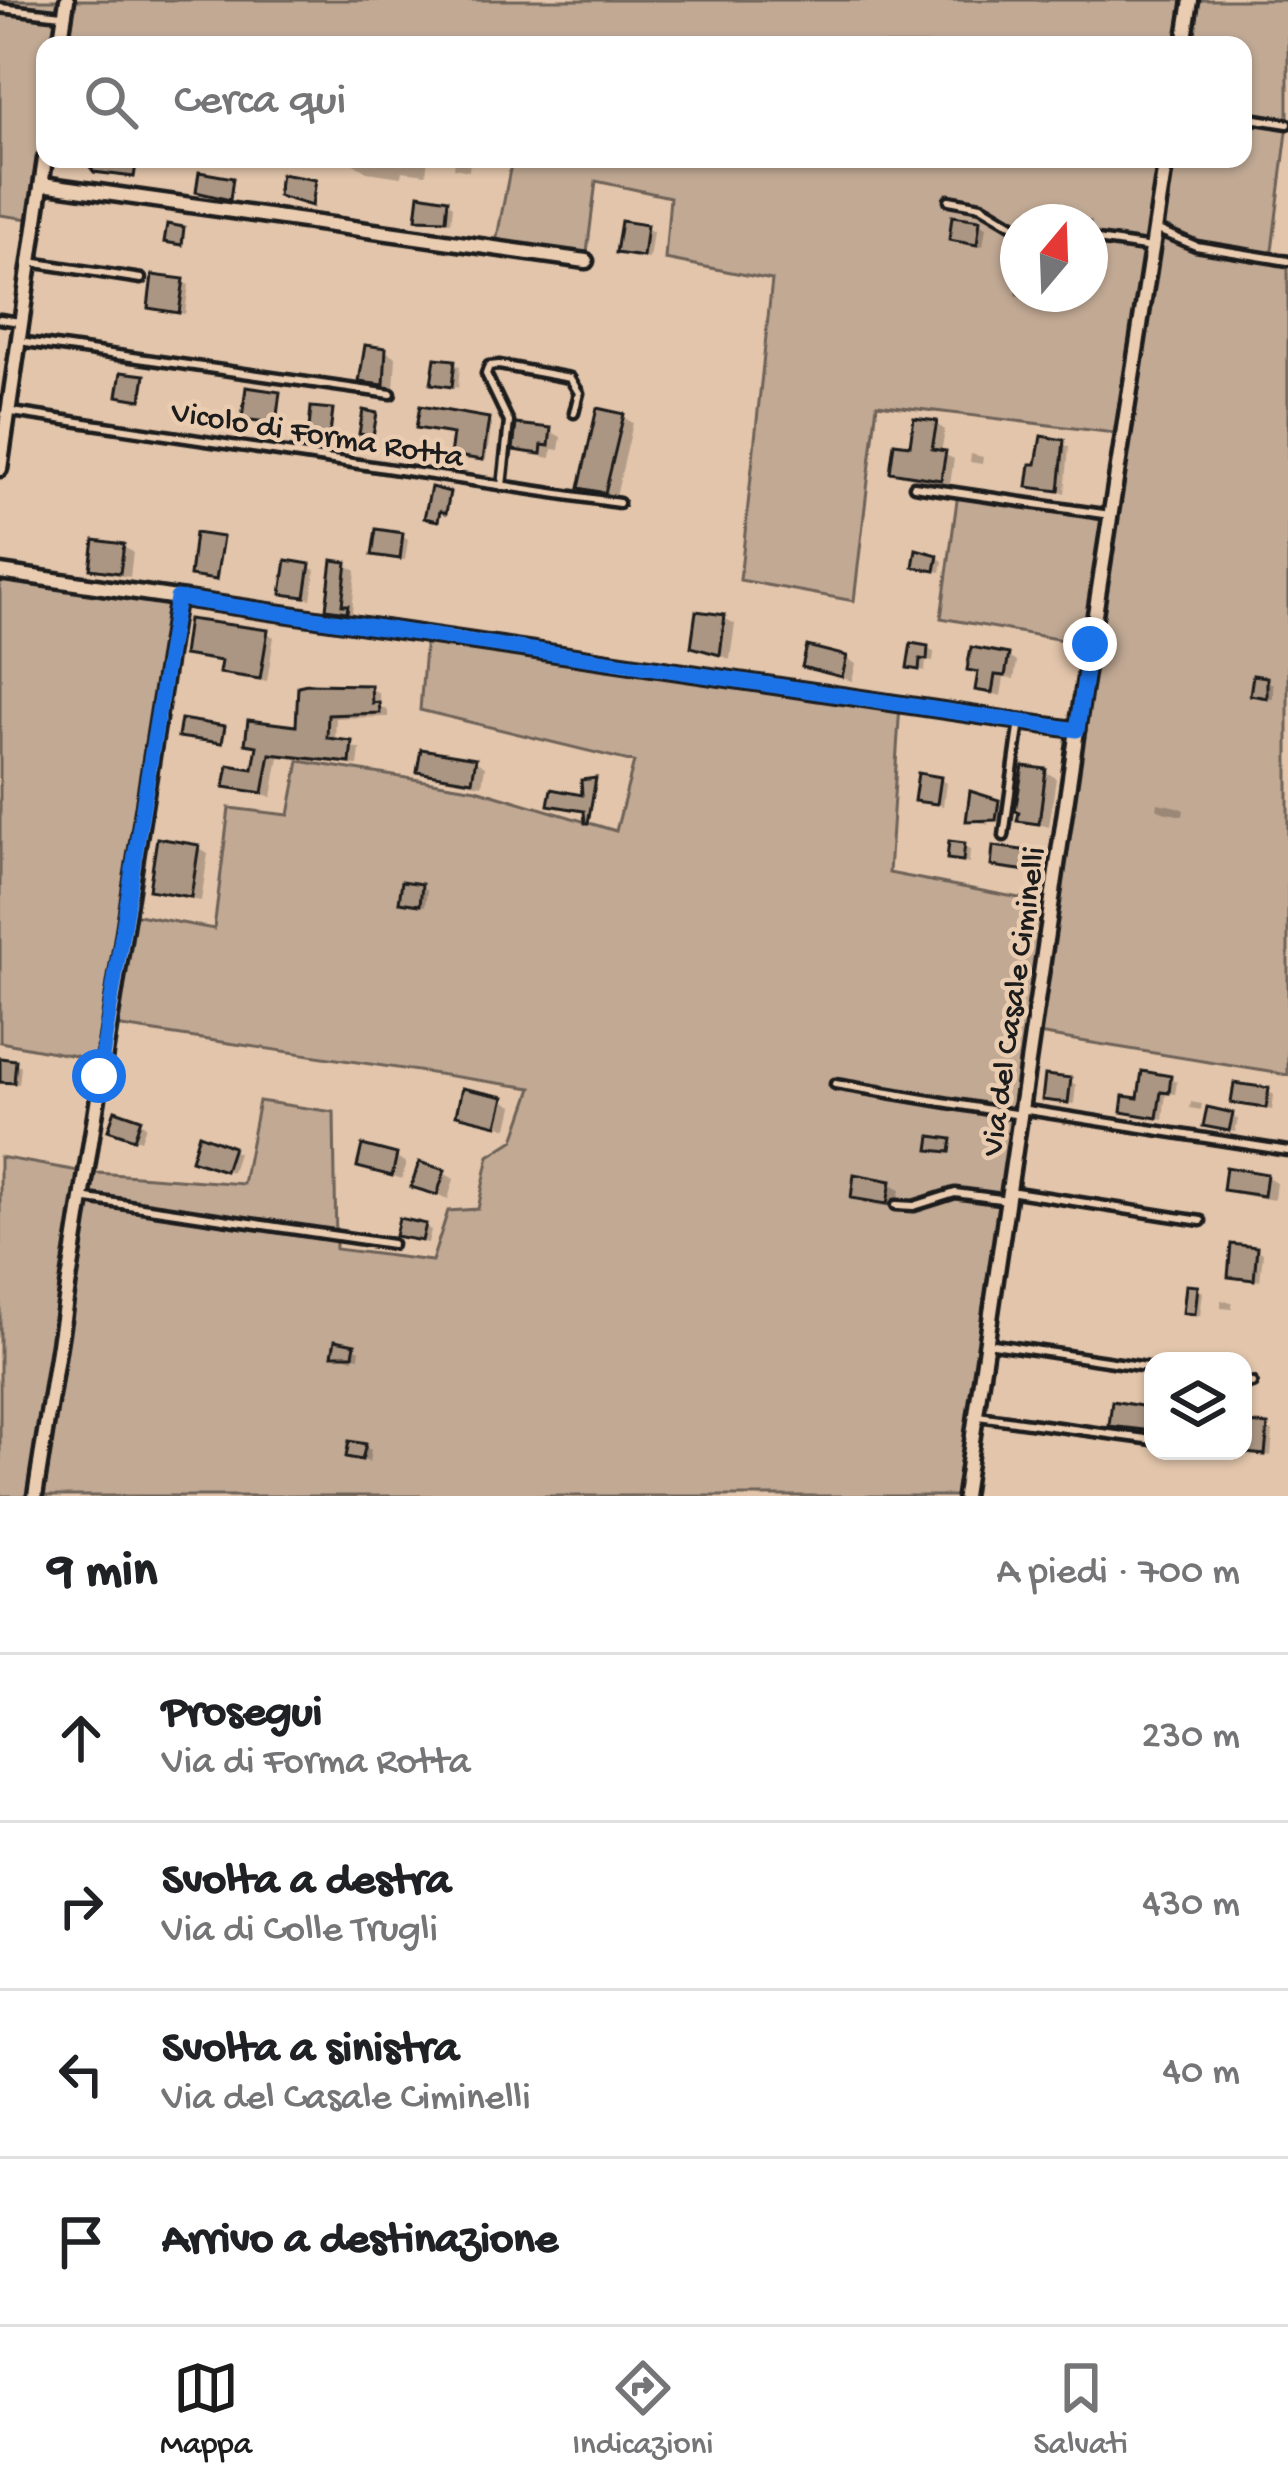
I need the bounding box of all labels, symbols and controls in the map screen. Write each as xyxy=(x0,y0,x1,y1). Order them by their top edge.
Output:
search box xyxy=(36,36,1252,168)
icon: search xyxy=(78,69,144,135)
text: Cerca qui xyxy=(174,76,346,129)
north arrow xyxy=(1000,204,1108,312)
street label: Vicolo di Forma Rotta xyxy=(167,395,468,479)
route end xyxy=(1063,617,1117,671)
street label: Via del Casale Ciminelli xyxy=(975,845,1056,1160)
route start xyxy=(72,1049,126,1103)
map controls xyxy=(1144,1352,1252,1460)
button: layers xyxy=(1144,1352,1252,1460)
text: 9 min xyxy=(48,1544,157,1604)
text: A piedi · 700 m xyxy=(996,1551,1240,1597)
text: Prosegui xyxy=(162,1688,322,1741)
icon: ahead xyxy=(48,1705,114,1771)
text: 230 m xyxy=(1142,1715,1240,1761)
text: Via di Forma Rotta xyxy=(162,1741,470,1787)
text: Svolta a destra xyxy=(162,1856,451,1909)
icon: right xyxy=(48,1873,114,1939)
text: 430 m xyxy=(1142,1883,1240,1929)
text: Via di Colle Trugli xyxy=(162,1909,438,1955)
text: Svolta a sinistra xyxy=(162,2024,459,2077)
icon: left xyxy=(48,2041,114,2107)
text: 40 m xyxy=(1162,2051,1240,2097)
text: Via del Casale Ciminelli xyxy=(162,2077,531,2123)
icon: arrive xyxy=(48,2209,114,2275)
text: Arrivo a destinazione xyxy=(162,2215,558,2268)
tab: Mappa xyxy=(160,2355,252,2465)
tab: Indicazioni xyxy=(572,2355,713,2465)
tab: Salvati xyxy=(1034,2355,1128,2465)

